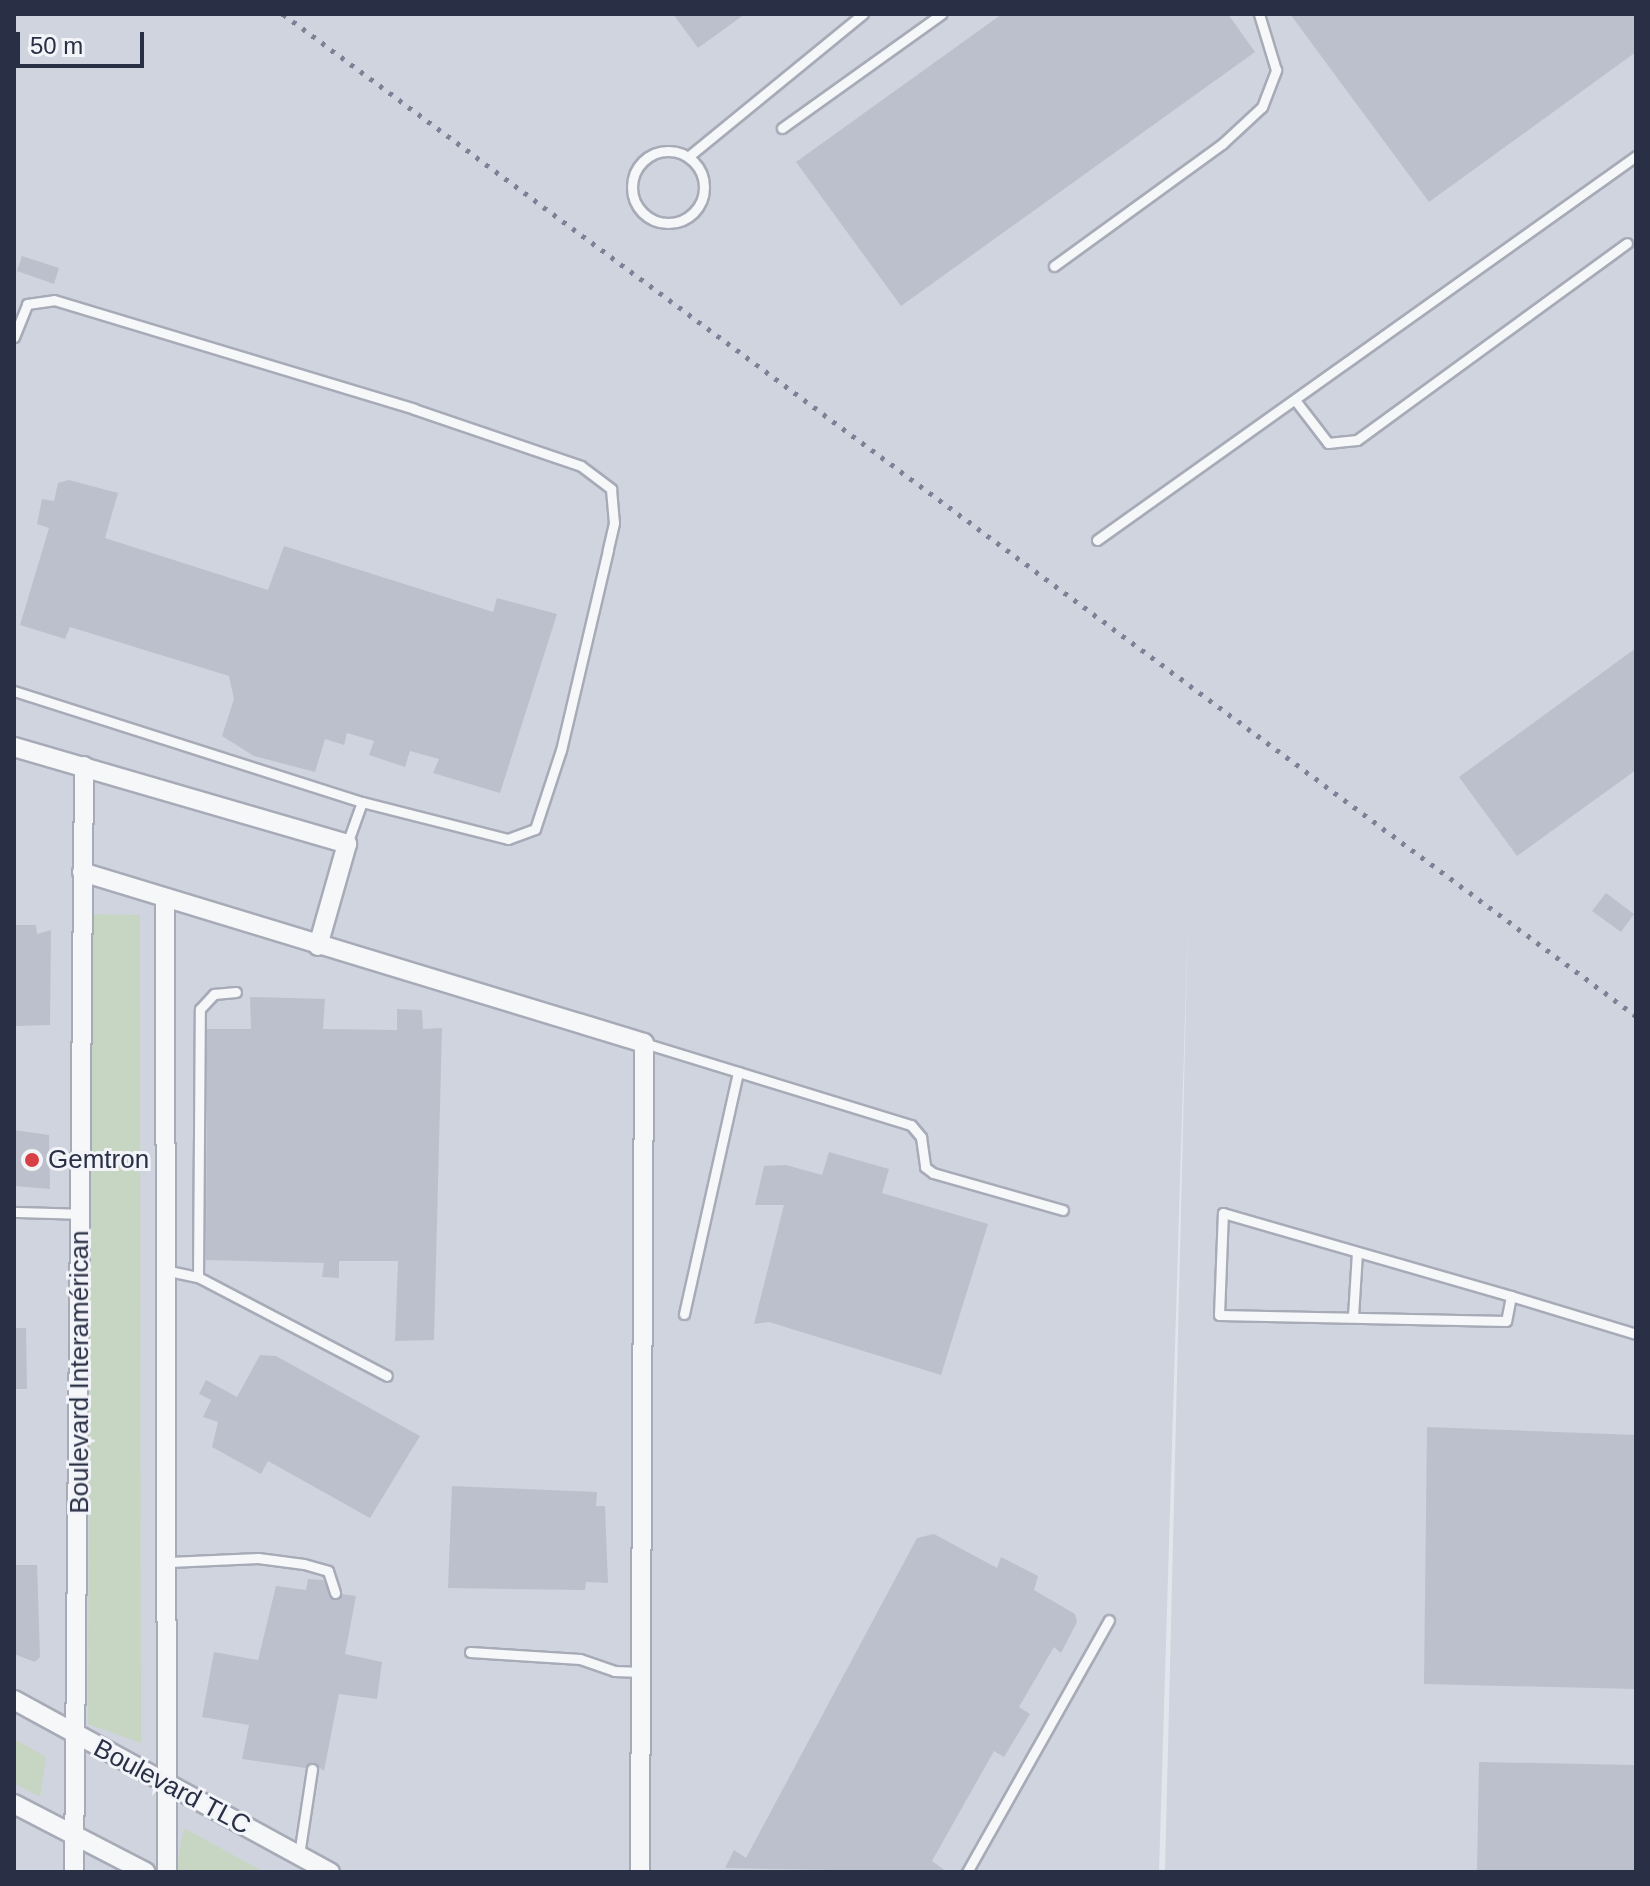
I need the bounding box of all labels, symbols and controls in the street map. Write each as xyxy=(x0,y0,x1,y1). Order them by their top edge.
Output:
scale bar xyxy=(20,16,148,66)
text: 50 m xyxy=(30,32,83,59)
place label: Gemtron xyxy=(48,1144,149,1176)
marker: Gemtron xyxy=(23,1151,41,1169)
street label: Boulevard Interamérican xyxy=(64,1230,96,1514)
street label: Boulevard TLC xyxy=(88,1733,256,1841)

